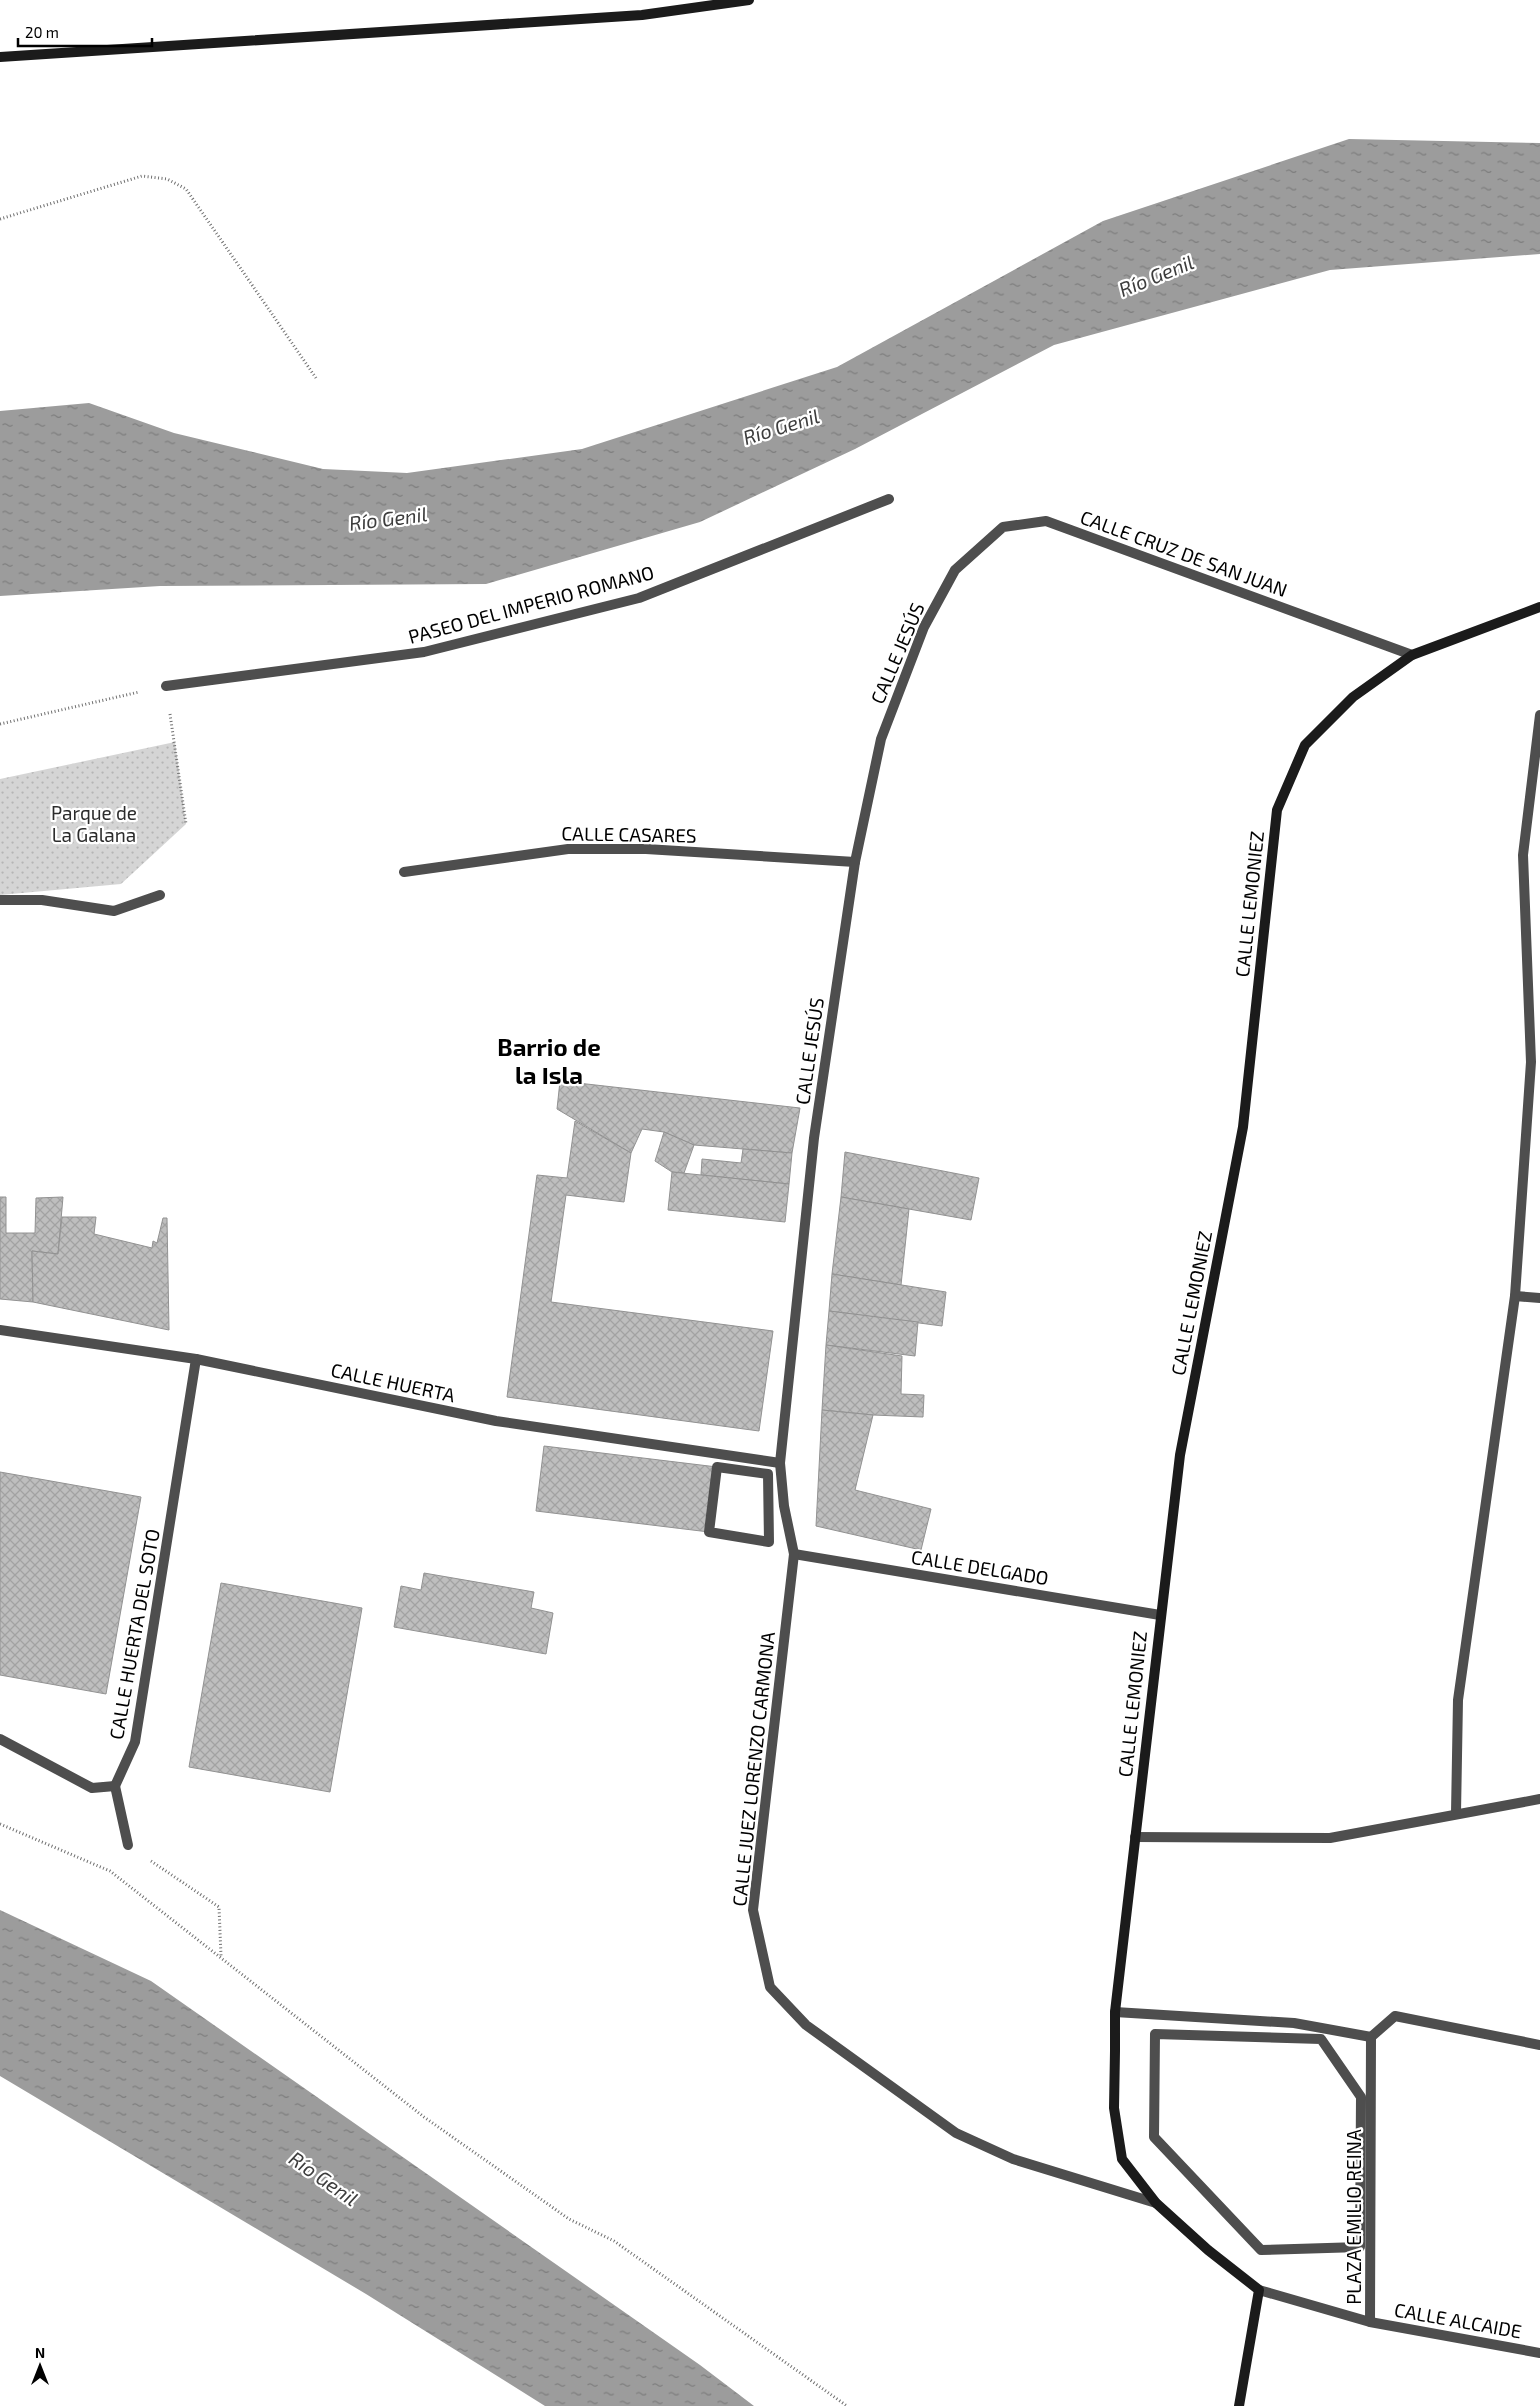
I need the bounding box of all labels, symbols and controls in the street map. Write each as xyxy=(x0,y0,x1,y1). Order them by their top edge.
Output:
scale bar xyxy=(18,15,151,47)
text: 20 m xyxy=(25,23,59,41)
water label: Río Genil xyxy=(1115,249,1197,301)
water label: Río Genil xyxy=(740,403,822,449)
water label: Río Genil xyxy=(348,501,428,535)
street label: CALLE CRUZ DE SAN JUAN xyxy=(1077,505,1291,601)
street label: PASEO DEL IMPERIO ROMANO xyxy=(406,560,656,648)
street label: CALLE JESÚS xyxy=(865,599,929,707)
park label: Parque de La Galana xyxy=(51,801,137,846)
street label: CALLE CASARES xyxy=(561,821,697,847)
street label: CALLE LEMONIEZ xyxy=(1230,830,1268,978)
street label: CALLE JESÚS xyxy=(790,996,828,1106)
district label: Barrio de la Isla xyxy=(497,1032,601,1089)
street label: CALLE LEMONIEZ xyxy=(1166,1229,1216,1377)
street label: CALLE HUERTA xyxy=(329,1358,457,1406)
street label: CALLE HUERTA DEL SOTO xyxy=(104,1527,164,1741)
street label: CALLE DELGADO xyxy=(910,1545,1050,1589)
street label: CALLE JUEZ LORENZO CARMONA xyxy=(727,1630,779,1907)
street label: CALLE LEMONIEZ xyxy=(1113,1630,1151,1778)
street label: PLAZA EMILIO REINA xyxy=(1342,2129,1365,2305)
water label: Río Genil xyxy=(285,2146,363,2210)
street label: CALLE ALCAIDE xyxy=(1393,2297,1523,2343)
north arrow xyxy=(15,2341,65,2391)
text: N xyxy=(35,2344,45,2361)

